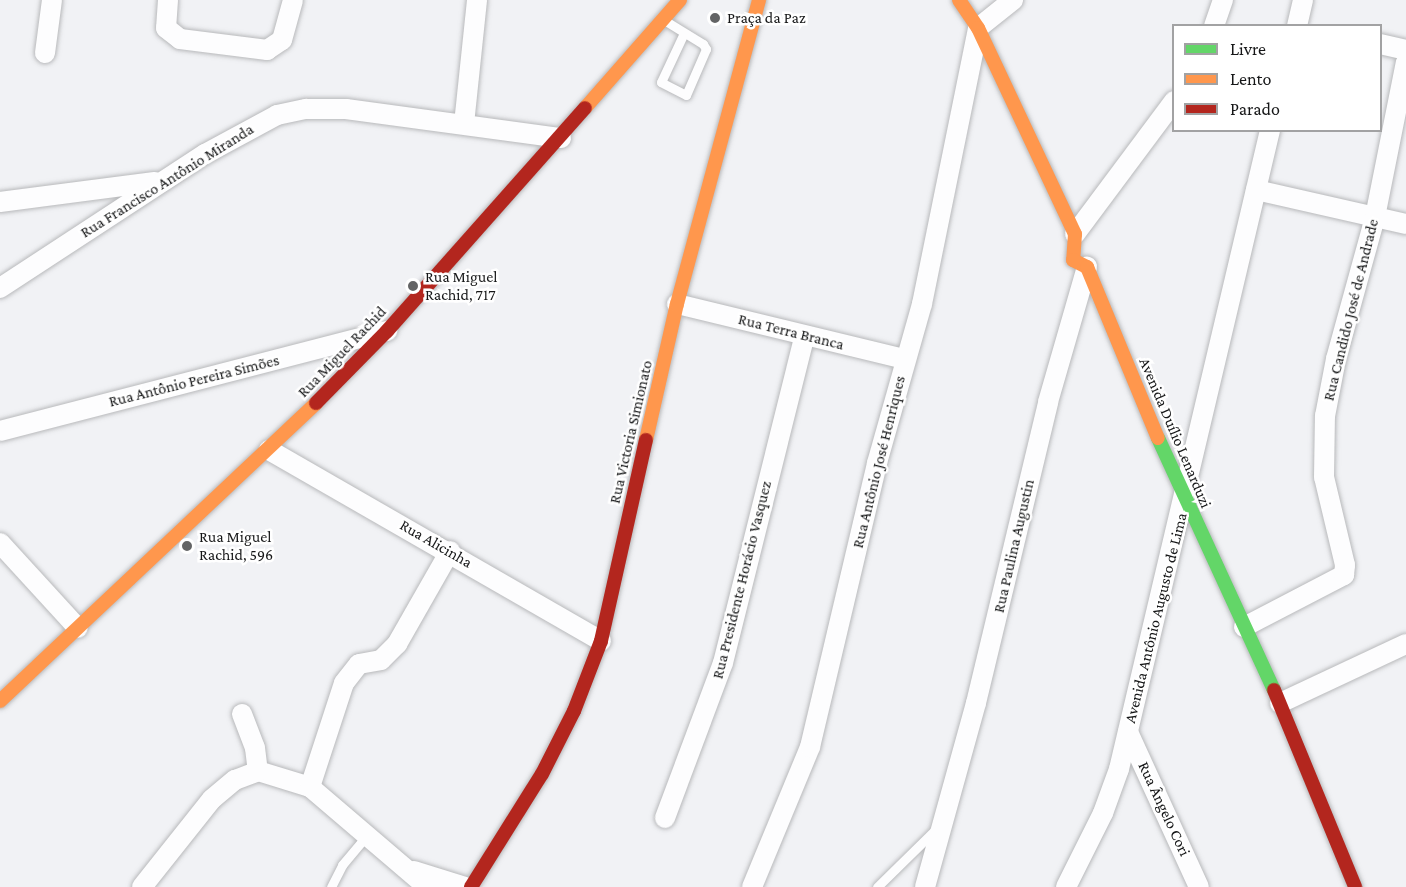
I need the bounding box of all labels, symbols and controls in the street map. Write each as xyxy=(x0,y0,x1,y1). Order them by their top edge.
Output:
place label: Praça da Paz xyxy=(727,8,806,28)
marker: Praça da Paz xyxy=(708,11,722,25)
legend xyxy=(1172,24,1382,132)
text: Livre xyxy=(1230,39,1266,59)
text: Lento xyxy=(1230,69,1271,89)
text: Parado xyxy=(1230,99,1280,119)
street label: Rua Francisco Antônio Miranda xyxy=(77,120,257,242)
street label: Rua Candido José de Andrade xyxy=(1319,217,1383,403)
place label: Rua Miguel Rachid, 717 xyxy=(425,267,497,305)
marker: Rua Miguel Rachid, 717 xyxy=(406,279,420,293)
street label: Rua Miguel Rachid xyxy=(294,302,390,402)
street label: Rua Terra Branca xyxy=(736,310,846,354)
street label: Rua Antônio Pereira Simões xyxy=(107,351,281,411)
street label: Avenida Duílio Lenarduzi xyxy=(1135,355,1215,511)
street label: Rua Victoria Simionato xyxy=(605,358,657,506)
street label: Rua Antônio José Henriques xyxy=(848,374,910,550)
street label: Rua Paulina Augustin xyxy=(989,477,1039,615)
street label: Rua Presidente Horácio Vasquez xyxy=(708,479,776,681)
street label: Avenida Antônio Augusto de Lima xyxy=(1121,511,1191,725)
street label: Rua Alicinha xyxy=(396,516,476,572)
place label: Rua Miguel Rachid, 596 xyxy=(199,527,273,565)
marker: Rua Miguel Rachid, 596 xyxy=(180,539,194,553)
street label: Rua Ângelo Cori xyxy=(1134,759,1194,859)

